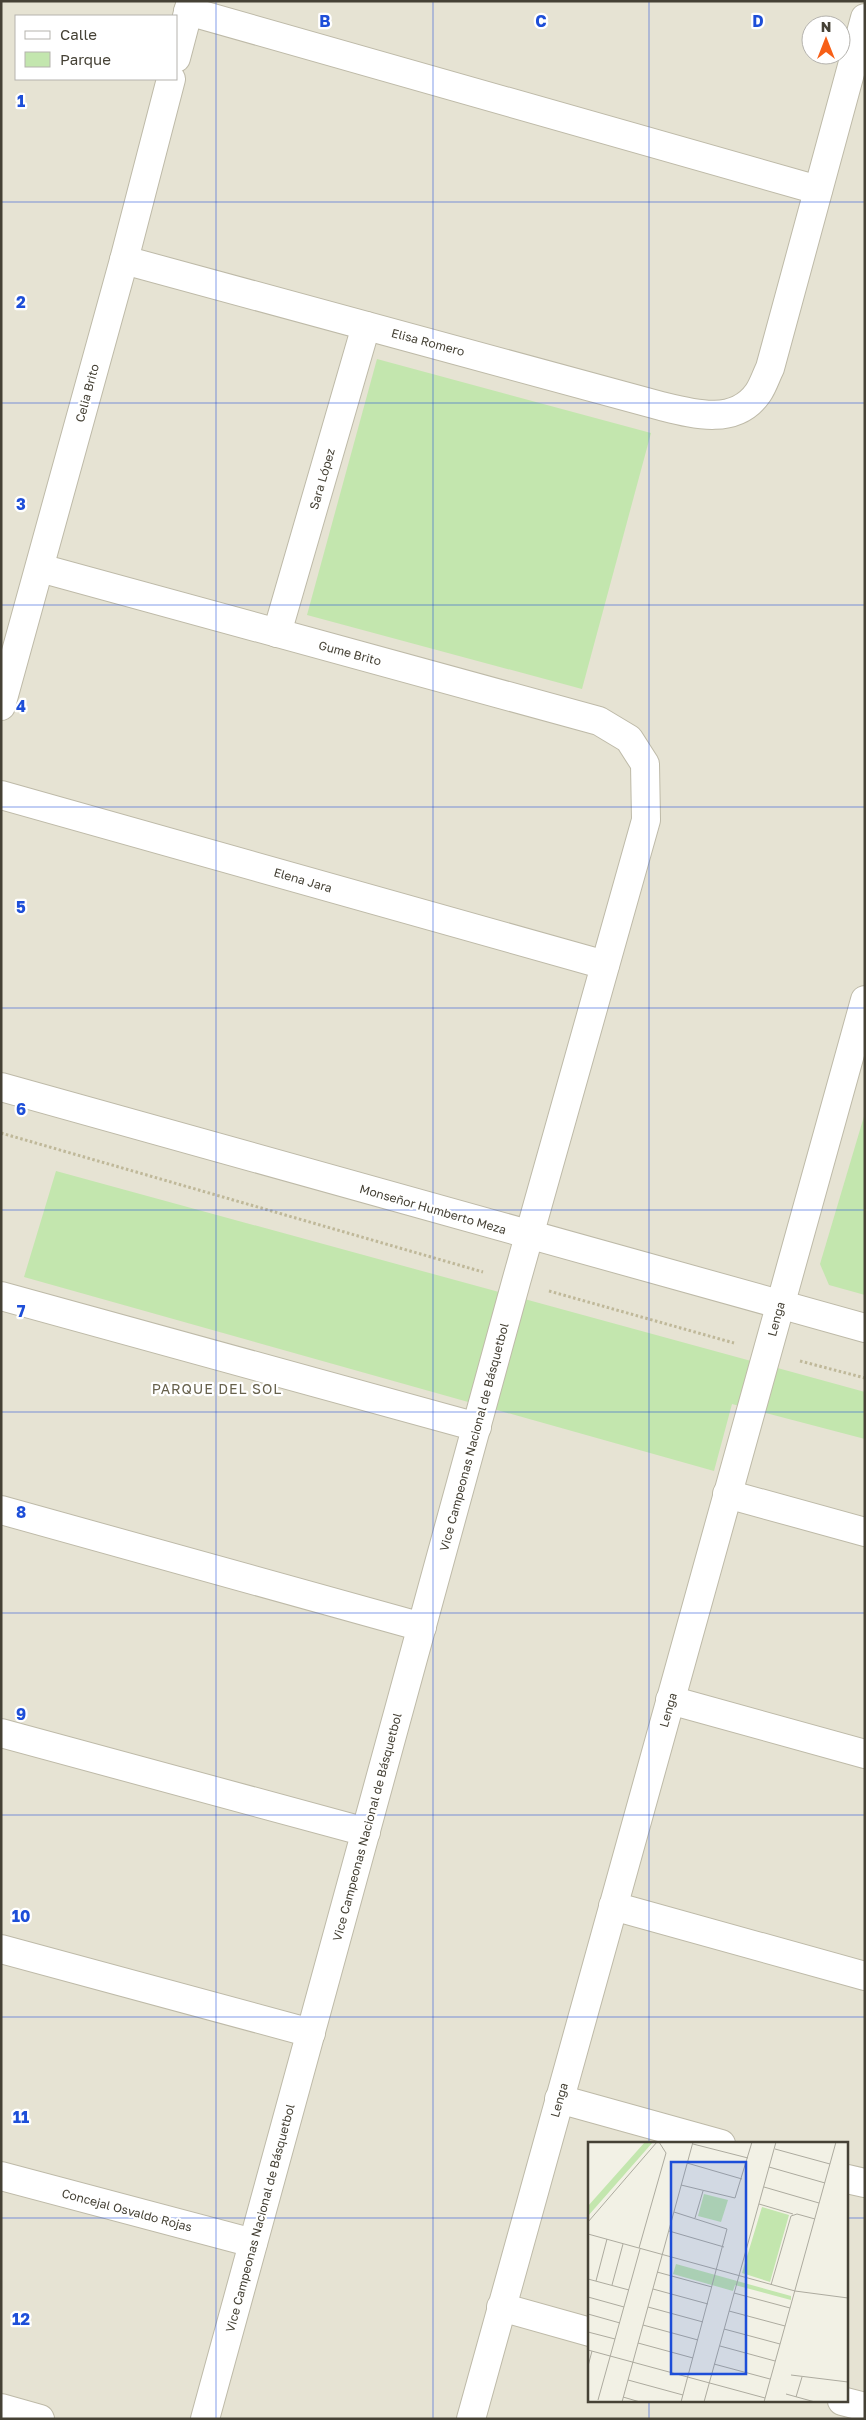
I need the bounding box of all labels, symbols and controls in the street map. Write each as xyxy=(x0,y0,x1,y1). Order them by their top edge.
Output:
text: B xyxy=(319,11,331,31)
text: C xyxy=(535,11,547,31)
text: D xyxy=(752,11,764,31)
legend xyxy=(15,15,178,80)
north arrow xyxy=(801,15,851,65)
text: N xyxy=(821,18,831,35)
text: Calle xyxy=(60,25,97,43)
text: Parque xyxy=(60,50,111,68)
text: 1 xyxy=(17,91,25,111)
text: 2 xyxy=(16,292,26,312)
street label: Elisa Romero xyxy=(390,325,466,359)
street label: Celia Brito xyxy=(72,362,102,424)
street label: Sara López xyxy=(306,447,338,511)
text: 3 xyxy=(16,494,26,514)
street label: Gume Brito xyxy=(317,637,383,669)
text: 4 xyxy=(16,696,26,716)
street label: Elena Jara xyxy=(272,865,334,895)
text: 5 xyxy=(16,897,26,917)
text: 6 xyxy=(16,1099,26,1119)
street label: Monseñor Humberto Meza xyxy=(358,1181,508,1237)
street label: Lenga xyxy=(764,1300,788,1338)
text: 7 xyxy=(17,1301,26,1321)
street label: Vice Campeonas Nacional de Básquetbol xyxy=(436,1321,512,1553)
district label: PARQUE DEL SOL xyxy=(152,1380,282,1397)
text: 8 xyxy=(16,1502,26,1522)
street label: Lenga xyxy=(656,1691,680,1729)
text: 9 xyxy=(16,1704,26,1724)
street label: Vice Campeonas Nacional de Básquetbol xyxy=(329,1711,405,1943)
text: 10 xyxy=(12,1906,30,1926)
street label: Lenga xyxy=(547,2081,571,2119)
street label: Vice Campeonas Nacional de Básquetbol xyxy=(222,2102,298,2334)
text: 11 xyxy=(13,2107,29,2127)
inset map xyxy=(588,2142,848,2402)
street label: Concejal Osvaldo Rojas xyxy=(60,2185,194,2235)
text: 12 xyxy=(12,2309,30,2329)

